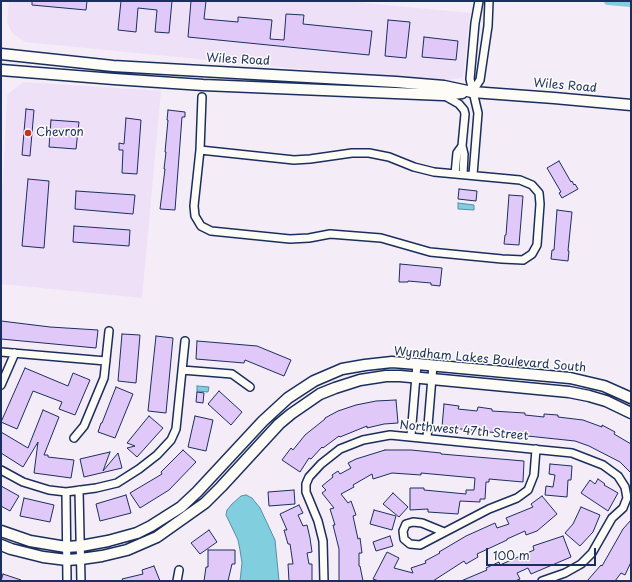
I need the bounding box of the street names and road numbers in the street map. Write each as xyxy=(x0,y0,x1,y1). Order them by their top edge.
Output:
street label: Wiles Road xyxy=(206,51,270,69)
street label: Wiles Road xyxy=(533,76,597,96)
street label: Wyndham Lakes Boulevard South xyxy=(393,344,587,376)
street label: Northwest 47th Street xyxy=(399,418,529,444)

